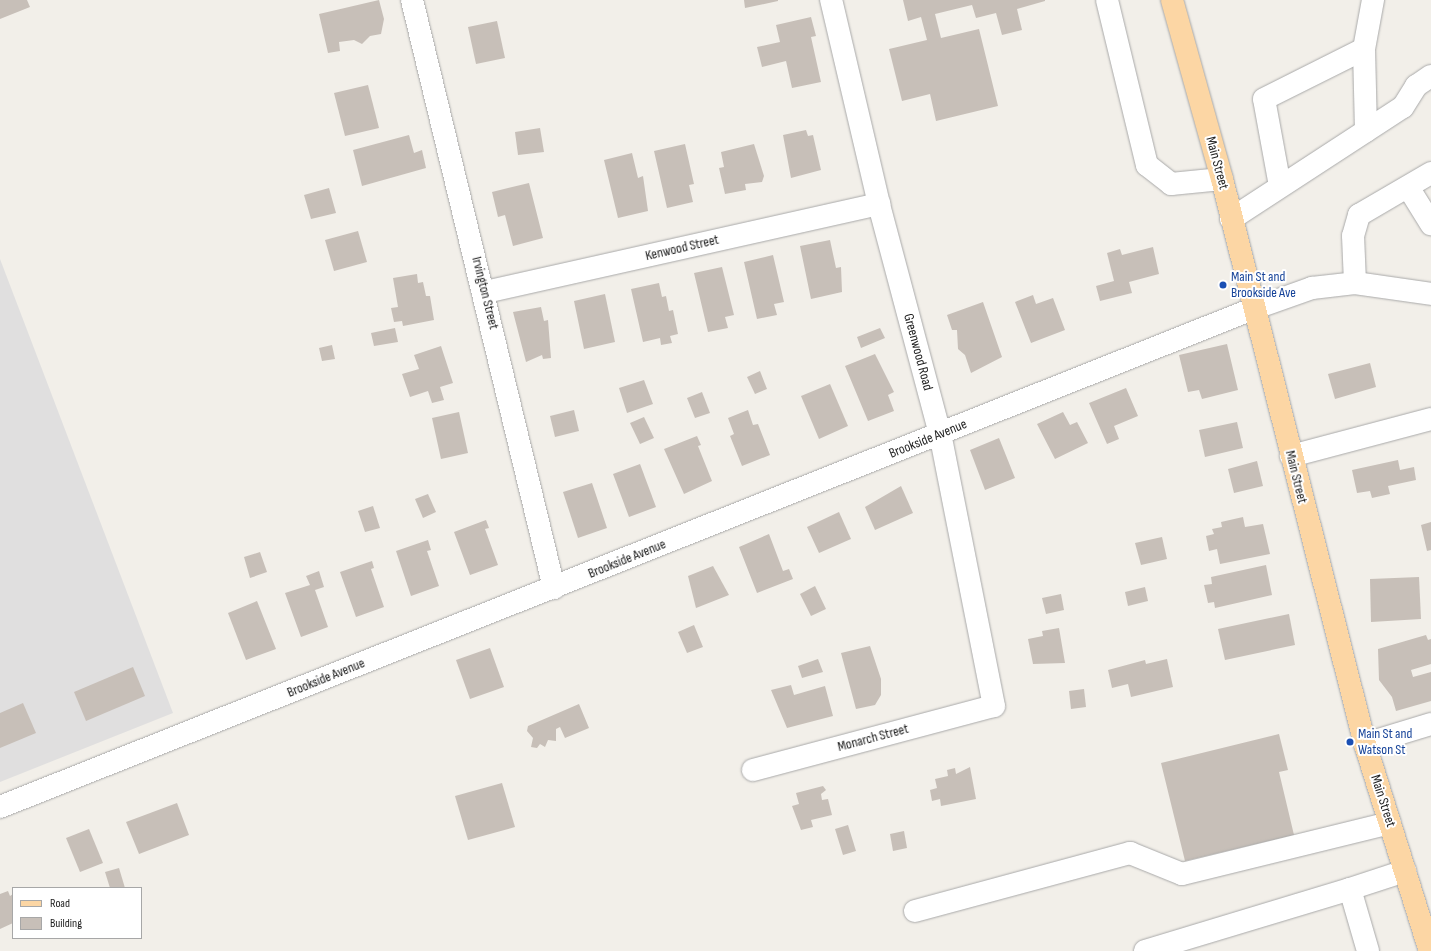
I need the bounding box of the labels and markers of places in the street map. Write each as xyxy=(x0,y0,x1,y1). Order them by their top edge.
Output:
place label: Main St and Brookside Ave xyxy=(1231,269,1296,302)
marker: Main St and Brookside Ave xyxy=(1218,280,1228,290)
place label: Main St and Watson St xyxy=(1358,726,1412,758)
marker: Main St and Watson St xyxy=(1345,737,1355,747)

